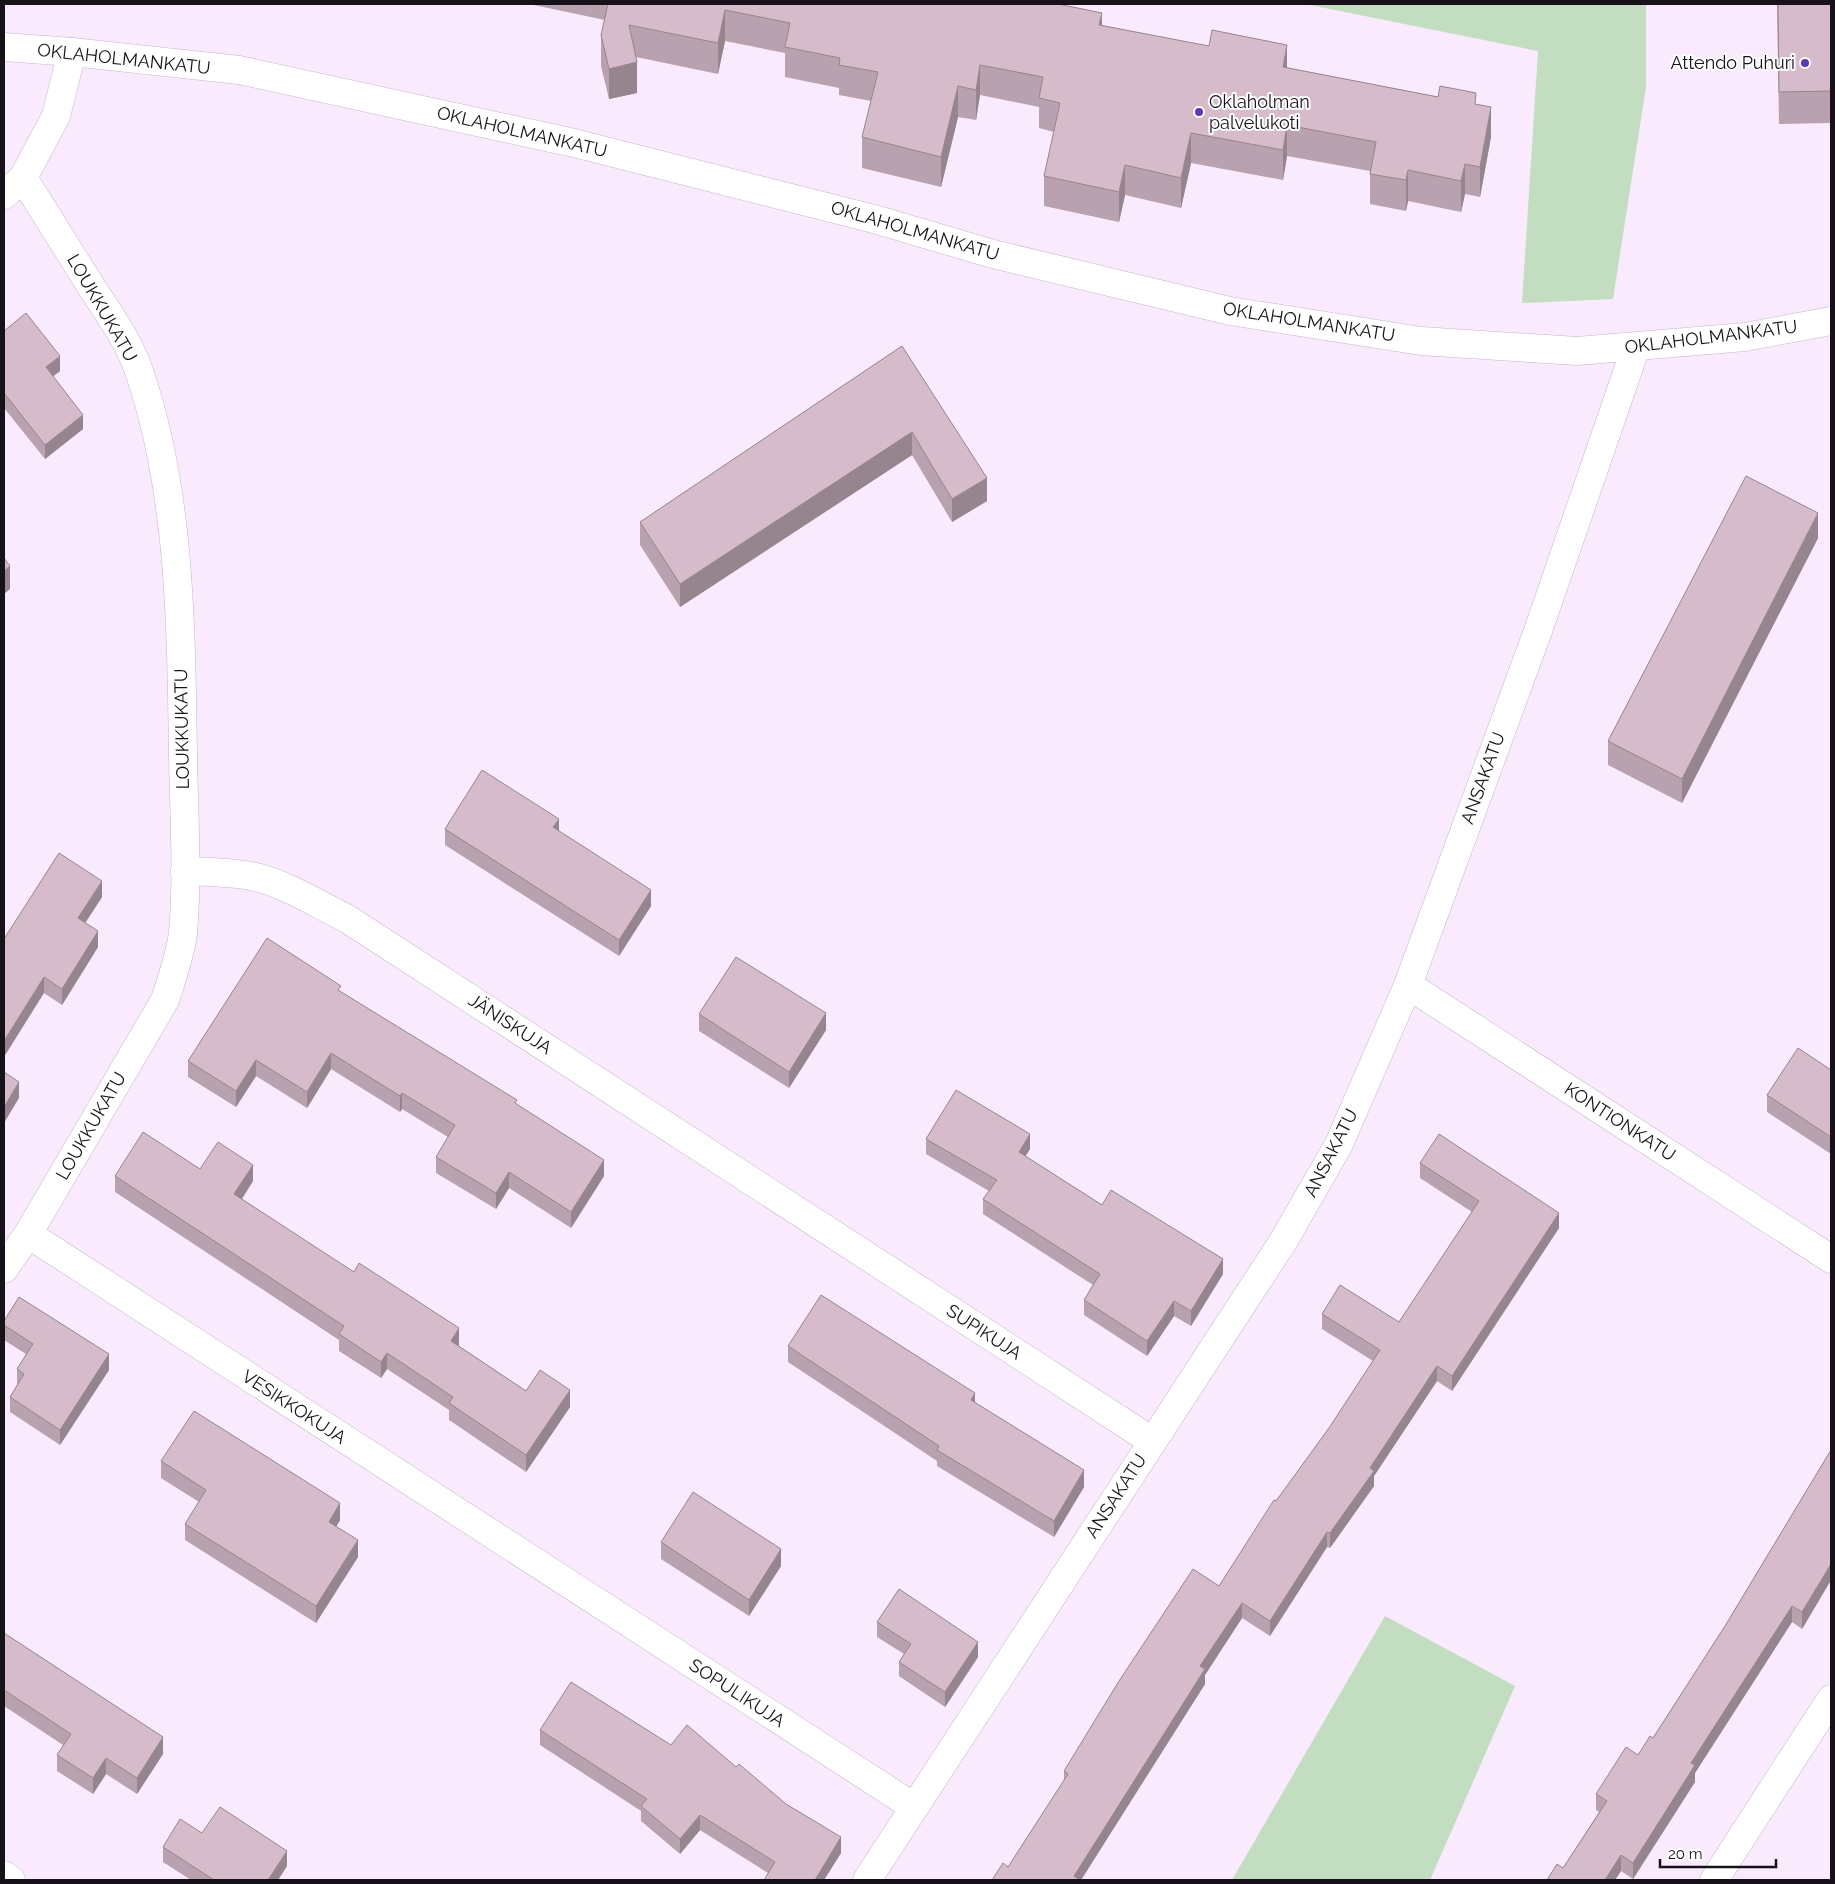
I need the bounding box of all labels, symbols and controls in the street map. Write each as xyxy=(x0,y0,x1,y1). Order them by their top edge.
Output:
street label: OKLAHOLMANKATU xyxy=(36,39,212,78)
place label: Attendo Puhuri xyxy=(1670,52,1795,73)
marker: Attendo Puhuri xyxy=(1799,57,1811,69)
place label: Oklaholman palvelukoti xyxy=(1209,91,1310,133)
street label: OKLAHOLMANKATU xyxy=(435,102,609,161)
marker: Oklaholman palvelukoti xyxy=(1193,106,1205,118)
street label: OKLAHOLMANKATU xyxy=(829,196,1002,265)
street label: LOUKKUKATU xyxy=(63,250,142,365)
street label: OKLAHOLMANKATU xyxy=(1222,298,1397,345)
street label: OKLAHOLMANKATU xyxy=(1623,315,1799,358)
street label: LOUKKUKATU xyxy=(170,668,193,790)
street label: ANSAKATU xyxy=(1456,729,1509,827)
street label: JÄNISKUJA xyxy=(465,989,556,1058)
street label: LOUKKUKATU xyxy=(51,1068,130,1183)
street label: KONTIONKATU xyxy=(1561,1078,1680,1165)
street label: ANSAKATU xyxy=(1299,1105,1362,1200)
street label: SUPIKUJA xyxy=(943,1300,1026,1364)
street label: VESIKKOKUJA xyxy=(238,1365,350,1448)
street label: ANSAKATU xyxy=(1081,1450,1151,1542)
street label: SOPULIKUJA xyxy=(686,1654,789,1731)
scale bar xyxy=(1660,1836,1776,1868)
text: 20 m xyxy=(1668,1845,1703,1863)

